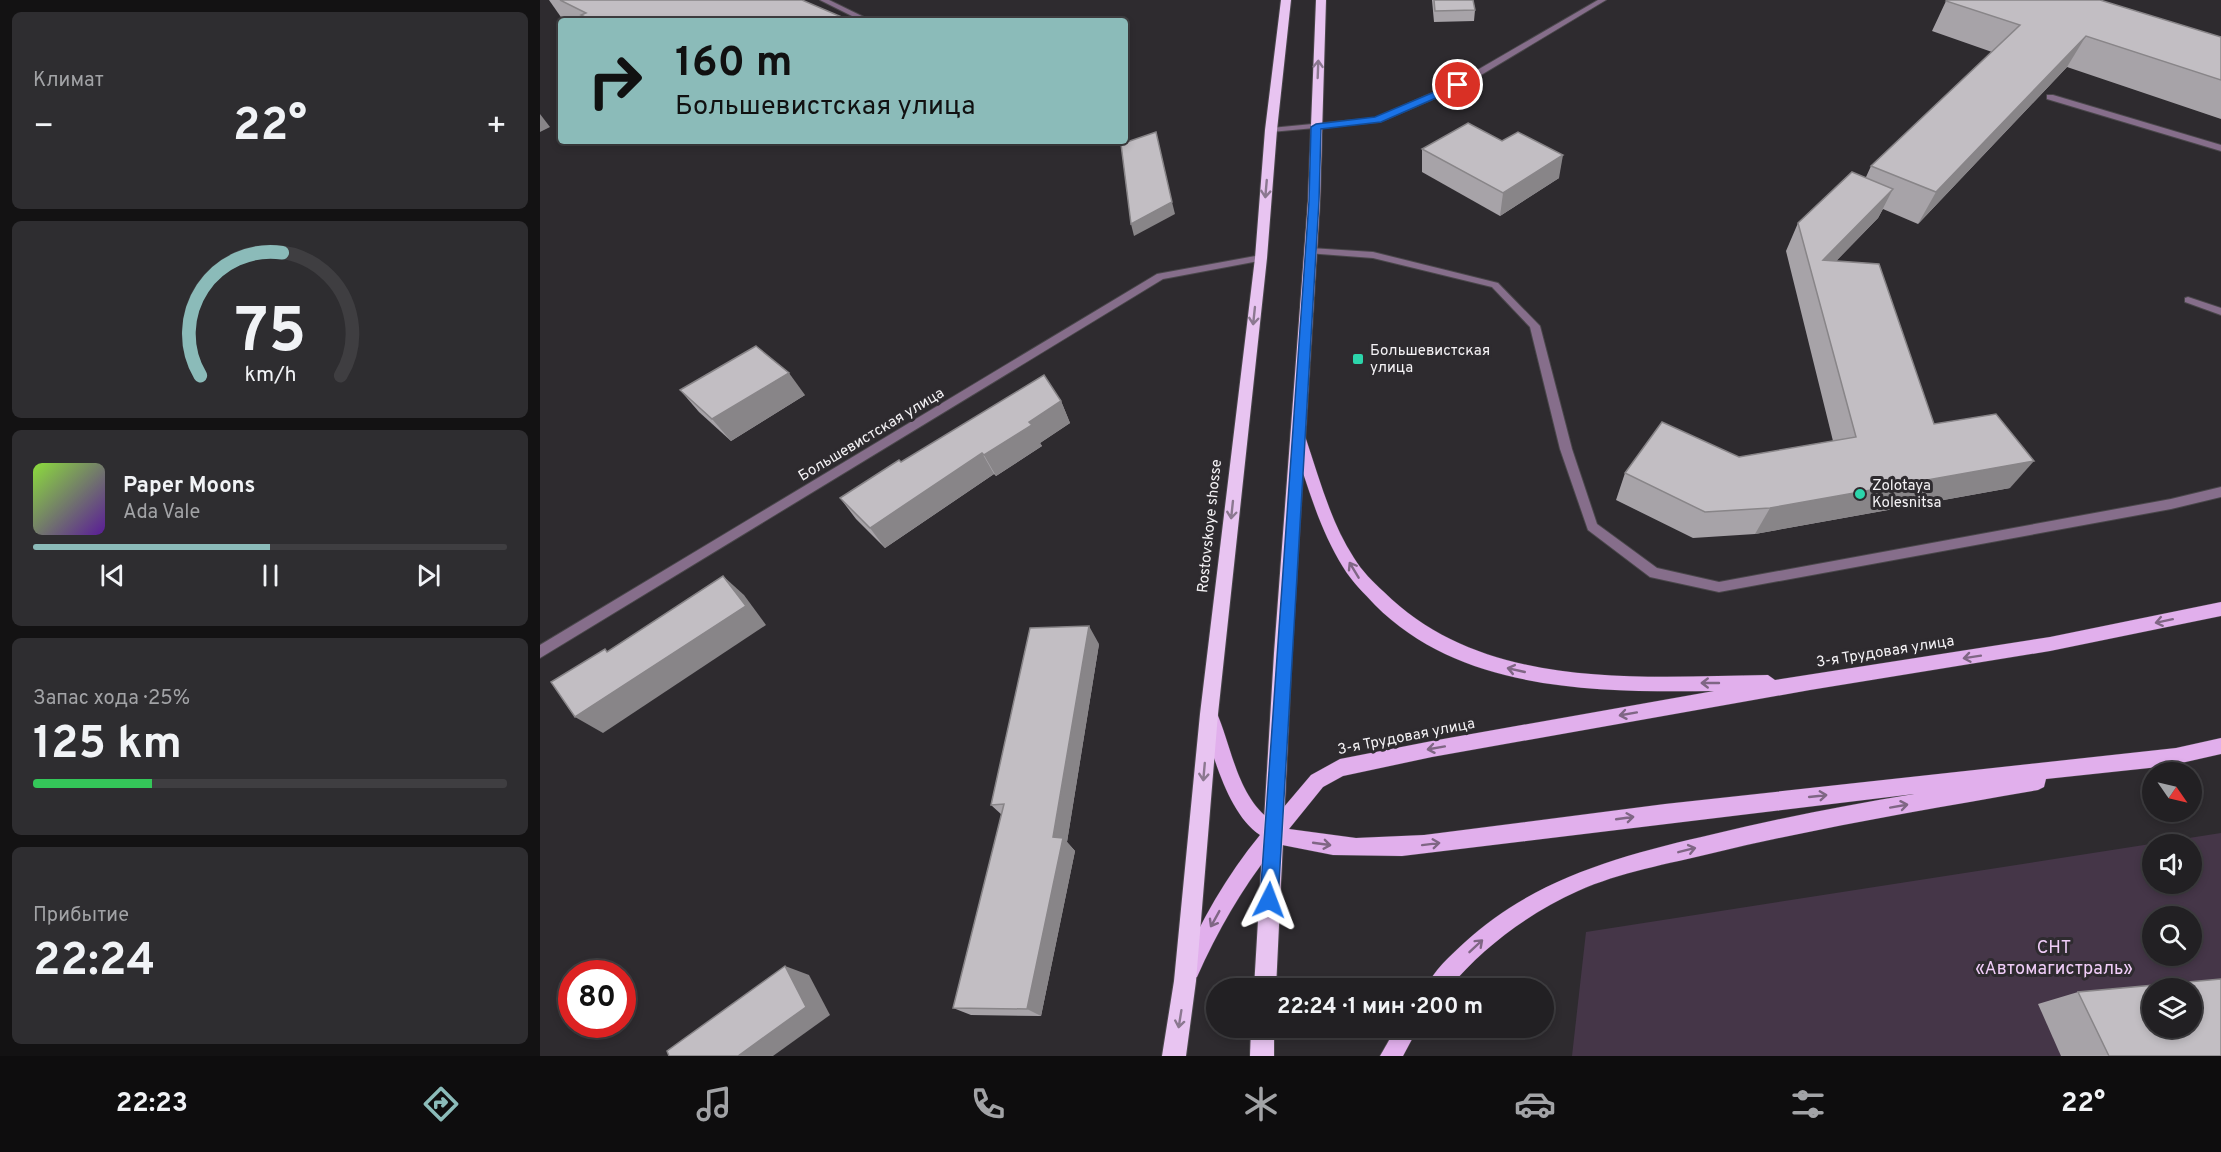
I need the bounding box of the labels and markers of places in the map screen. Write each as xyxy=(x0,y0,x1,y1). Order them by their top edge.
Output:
pin xyxy=(1432,59,1483,110)
place label: Большевистская улица xyxy=(1370,342,1490,378)
marker: Большевистская улица xyxy=(1351,352,1365,366)
place label: Zolotaya Kolesnitsa xyxy=(1872,477,1941,513)
marker: Zolotaya Kolesnitsa xyxy=(1853,487,1867,501)

